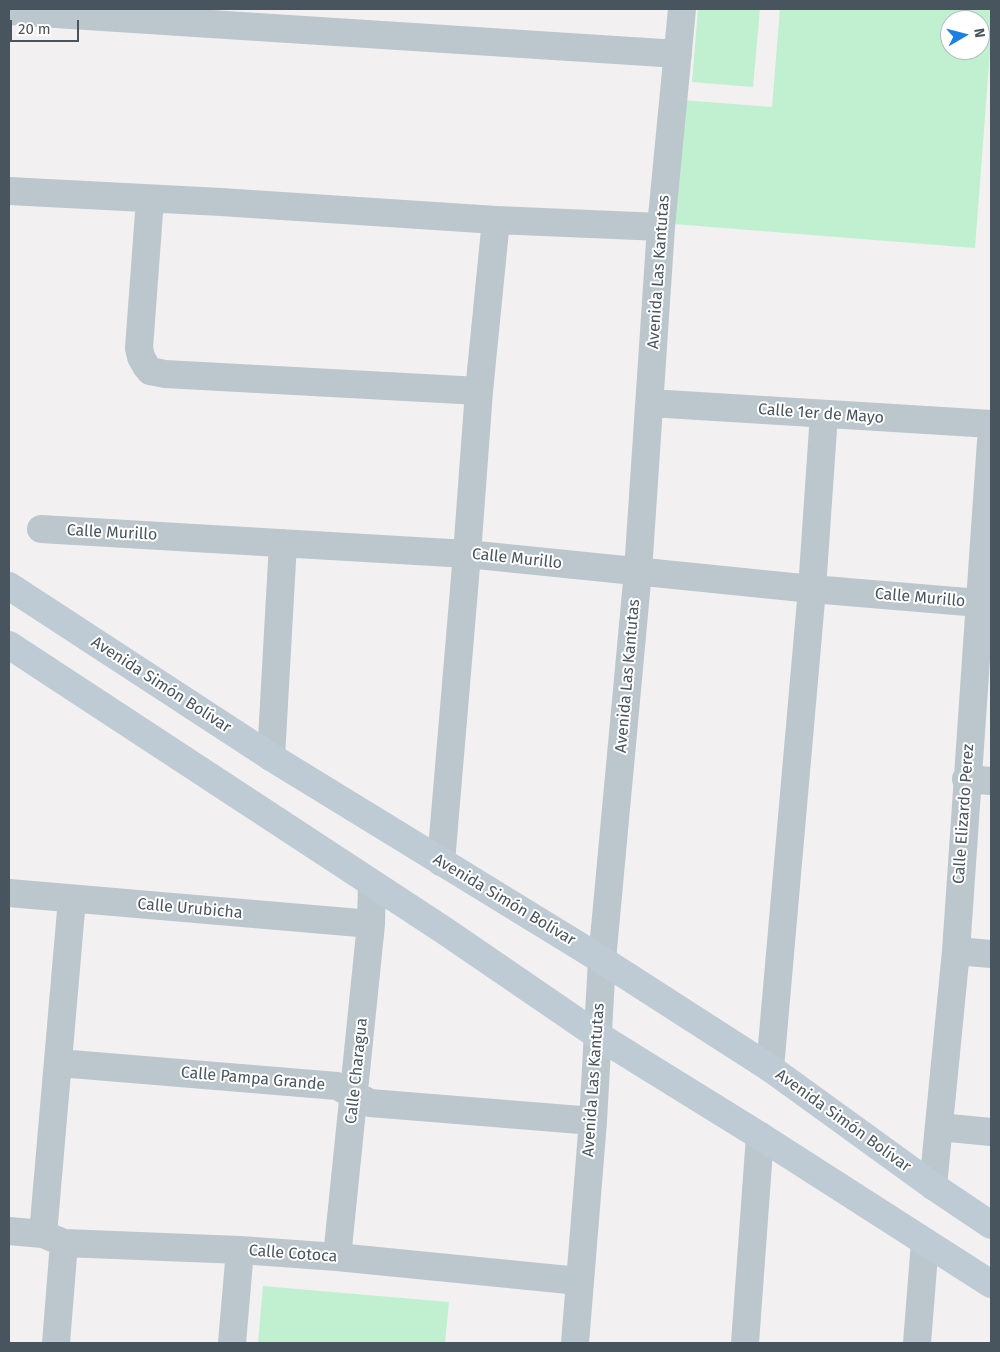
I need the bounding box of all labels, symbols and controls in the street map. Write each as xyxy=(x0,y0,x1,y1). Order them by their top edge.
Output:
scale bar xyxy=(12,10,81,42)
north arrow xyxy=(940,10,990,60)
text: 20 m xyxy=(18,20,51,38)
text: N xyxy=(970,27,988,39)
street label: Avenida Las Kantutas xyxy=(644,194,674,350)
street label: Calle 1er de Mayo xyxy=(757,400,885,428)
street label: Calle Murillo xyxy=(66,521,158,545)
street label: Calle Murillo xyxy=(471,545,563,573)
street label: Calle Murillo xyxy=(874,584,966,612)
street label: Avenida Las Kantutas xyxy=(612,598,644,754)
street label: Avenida Simón Bolívar xyxy=(88,633,234,737)
street label: Calle Elizardo Perez xyxy=(950,743,978,885)
street label: Avenida Simón Bolívar xyxy=(429,850,579,950)
street label: Calle Urubicha xyxy=(137,895,243,923)
street label: Avenida Las Kantutas xyxy=(579,1002,609,1158)
street label: Calle Charagua xyxy=(342,1017,372,1125)
street label: Calle Pampa Grande xyxy=(180,1063,326,1095)
street label: Avenida Simón Bolívar xyxy=(772,1065,914,1177)
street label: Calle Cotoca xyxy=(248,1241,338,1267)

